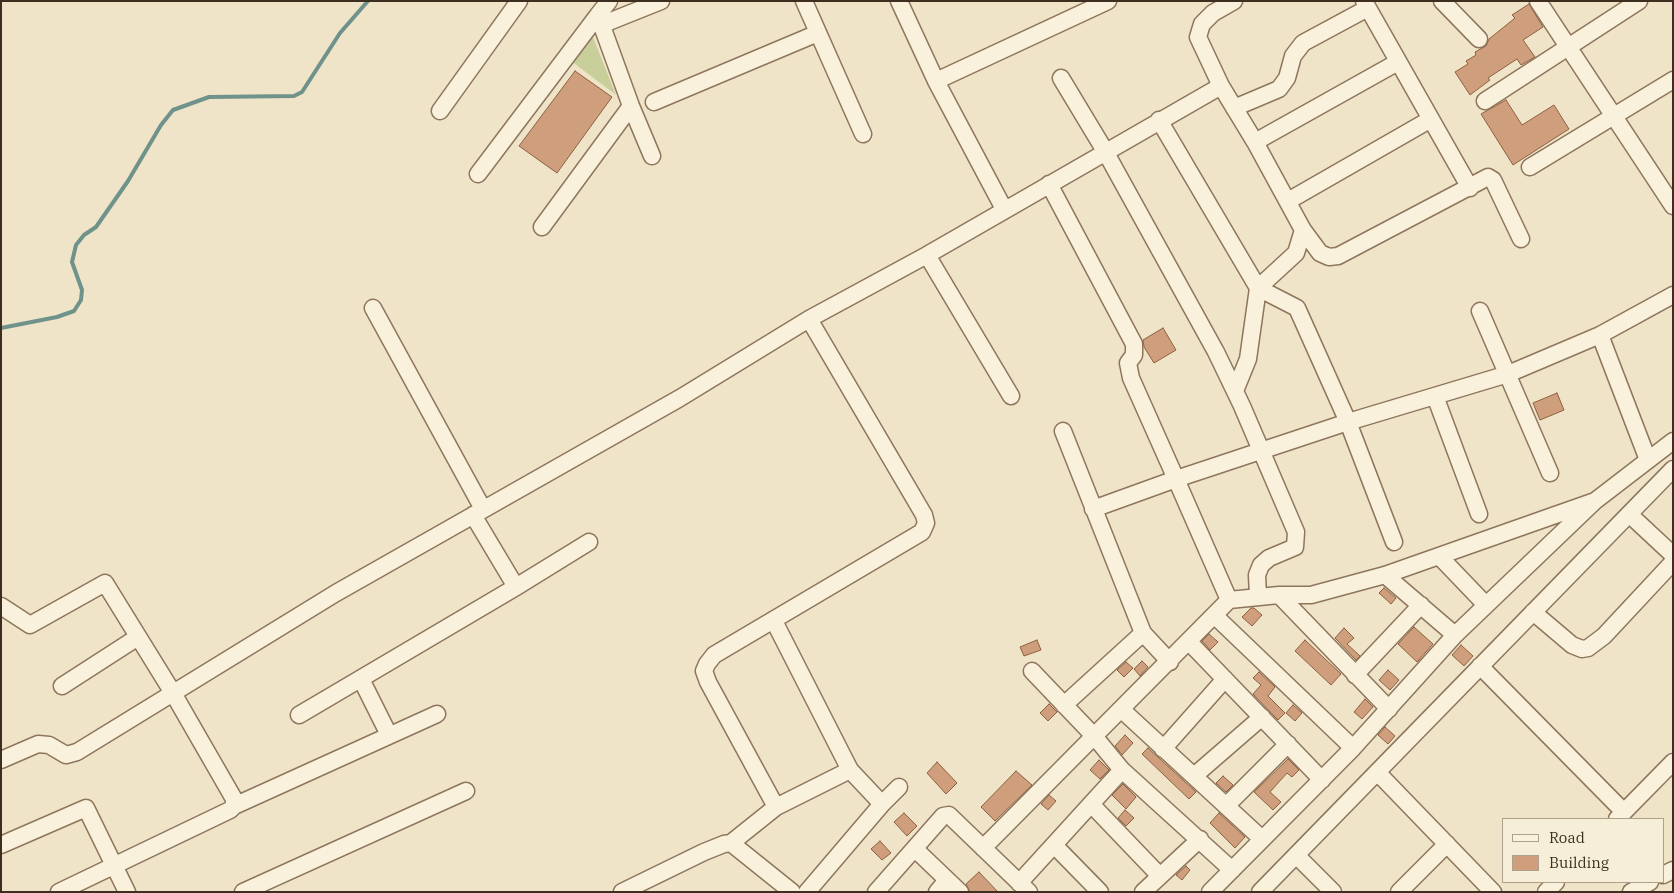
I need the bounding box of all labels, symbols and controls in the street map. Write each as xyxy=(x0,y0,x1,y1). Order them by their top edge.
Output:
legend xyxy=(1502,818,1664,883)
text: Road xyxy=(1549,828,1585,847)
text: Building xyxy=(1549,853,1609,872)

